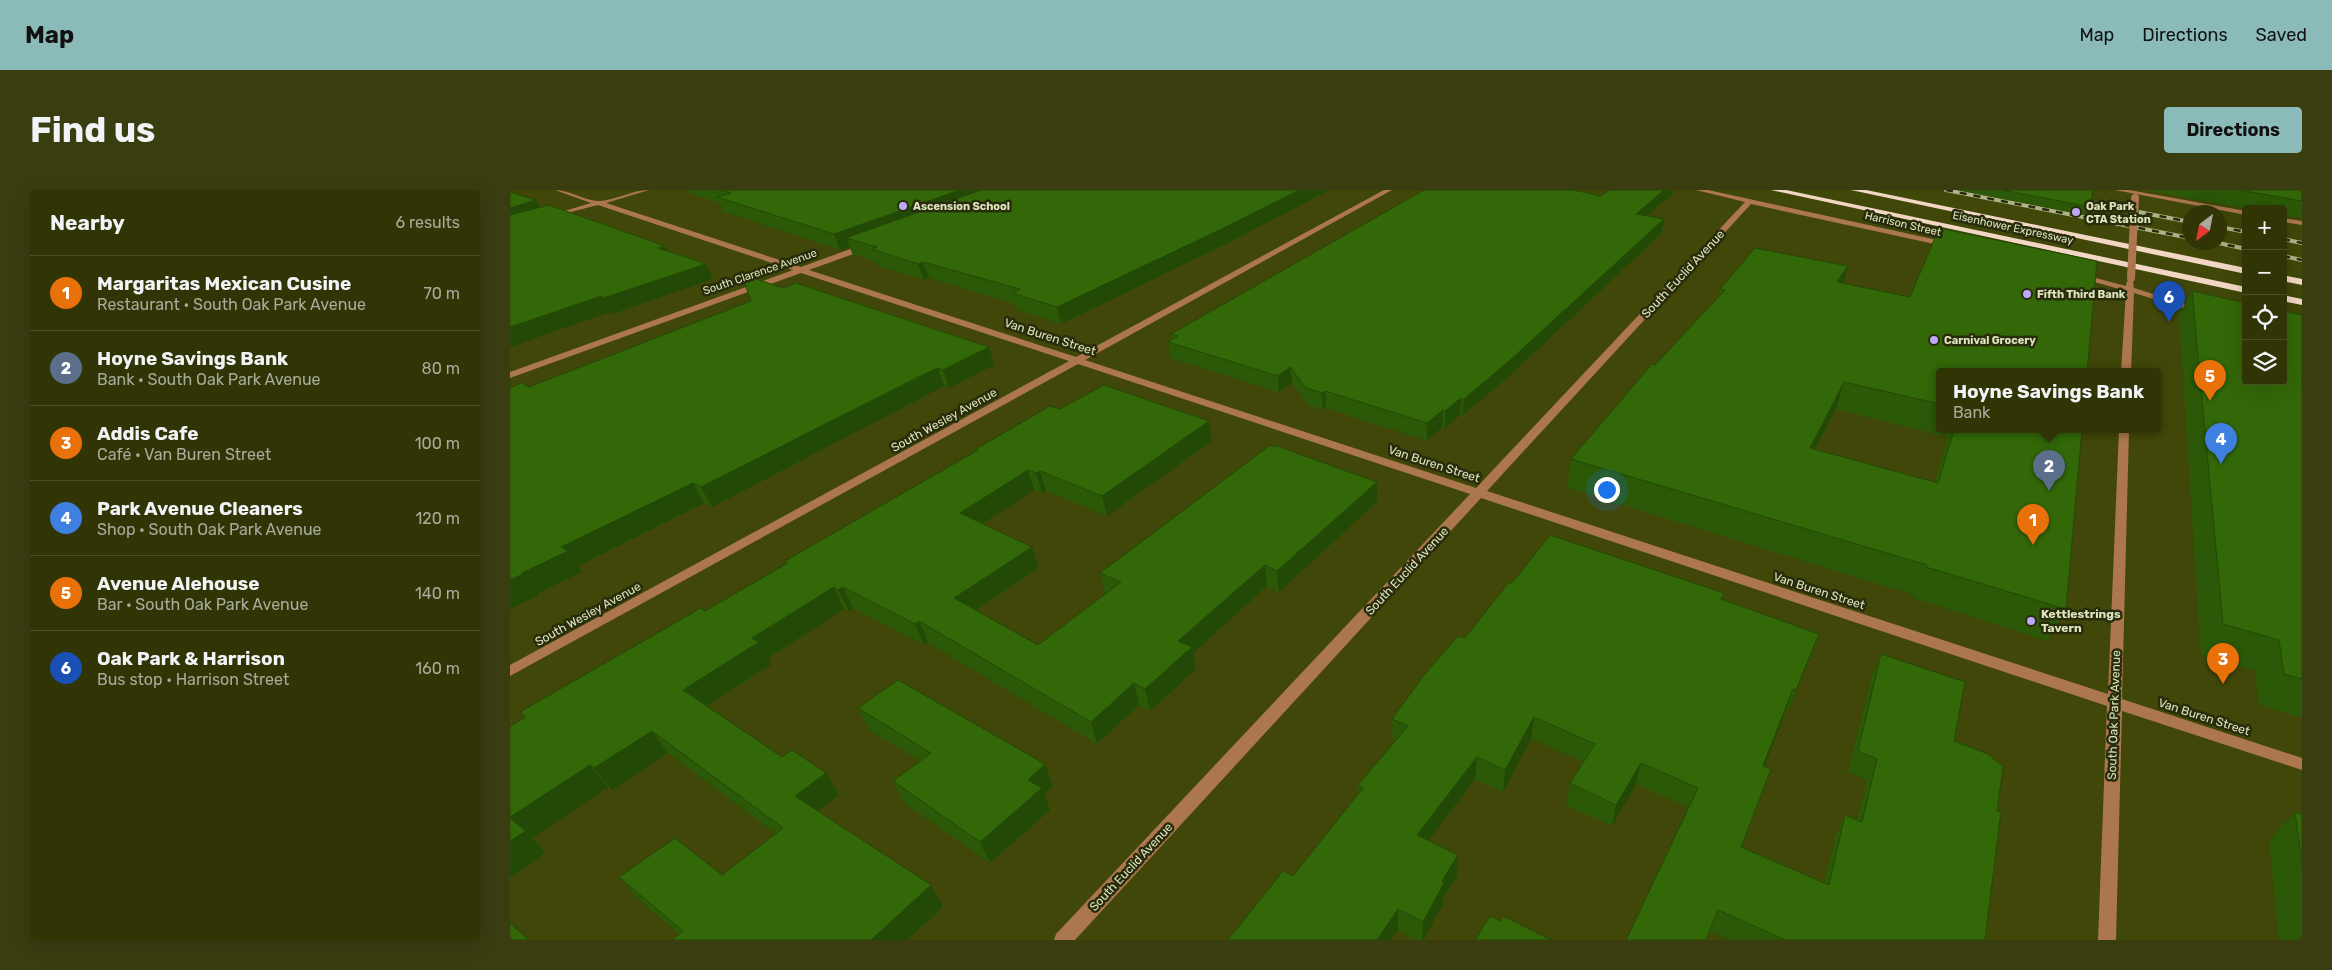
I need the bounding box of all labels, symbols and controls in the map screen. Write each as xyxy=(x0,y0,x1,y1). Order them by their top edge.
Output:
text: Map xyxy=(25,21,74,49)
text: Map xyxy=(2079,24,2114,46)
text: Directions xyxy=(2142,24,2228,46)
text: Saved xyxy=(2256,24,2307,46)
button: Directions xyxy=(2164,107,2302,153)
text: Find us xyxy=(30,109,155,151)
marker: Ascension School xyxy=(897,200,909,212)
place label: Ascension School xyxy=(913,200,1010,213)
place label: Oak Park CTA Station xyxy=(2086,200,2151,226)
north arrow xyxy=(2182,205,2227,250)
map controls xyxy=(2242,205,2287,385)
button: + xyxy=(2242,205,2287,250)
marker: Oak Park CTA Station xyxy=(2070,206,2082,218)
street label: Harrison Street xyxy=(1864,209,1943,239)
street label: Eisenhower Expressway xyxy=(1951,209,2075,247)
text: Nearby xyxy=(50,210,125,235)
text: 6 results xyxy=(395,213,460,232)
street label: South Euclid Avenue xyxy=(1639,227,1728,321)
street label: South Clarence Avenue xyxy=(701,246,819,298)
button: − xyxy=(2242,250,2287,295)
text: Margaritas Mexican Cusine xyxy=(97,272,351,295)
pin: 6 xyxy=(2153,281,2185,322)
text: 1 xyxy=(62,284,70,303)
text: 70 m xyxy=(423,284,460,303)
marker: Fifth Third Bank xyxy=(2021,288,2033,300)
place label: Fifth Third Bank xyxy=(2037,288,2126,301)
text: Restaurant · South Oak Park Avenue xyxy=(97,295,366,314)
button: locate xyxy=(2242,295,2287,340)
street label: Van Buren Street xyxy=(1003,316,1098,358)
marker: Carnival Grocery xyxy=(1928,334,1940,346)
place label: Carnival Grocery xyxy=(1944,334,2036,347)
button: layers xyxy=(2242,340,2287,385)
text: Hoyne Savings Bank xyxy=(97,347,288,370)
text: 2 xyxy=(61,359,71,378)
text: 80 m xyxy=(422,359,460,378)
pin: 5 xyxy=(2194,360,2226,401)
popup xyxy=(1936,368,2161,433)
text: Bank · South Oak Park Avenue xyxy=(97,370,320,389)
text: Hoyne Savings Bank xyxy=(1953,380,2144,403)
street label: South Wesley Avenue xyxy=(889,385,1000,455)
text: Bank xyxy=(1953,403,1990,422)
text: Addis Cafe xyxy=(97,422,199,445)
pin: 4 xyxy=(2205,423,2237,464)
text: 3 xyxy=(61,434,71,453)
text: 100 m xyxy=(415,434,460,453)
street label: Van Buren Street xyxy=(1387,443,1482,485)
text: Café · Van Buren Street xyxy=(97,445,271,464)
pin: 2 xyxy=(2033,450,2065,491)
your location xyxy=(1594,477,1620,503)
text: Park Avenue Cleaners xyxy=(97,497,303,520)
pin: 1 xyxy=(2017,504,2049,545)
text: 4 xyxy=(61,509,71,528)
text: 120 m xyxy=(415,509,460,528)
text: Shop · South Oak Park Avenue xyxy=(97,520,322,539)
street label: South Euclid Avenue xyxy=(1363,524,1452,618)
street label: Van Buren Street xyxy=(1772,570,1867,612)
text: Avenue Alehouse xyxy=(97,572,260,595)
street label: South Wesley Avenue xyxy=(533,579,644,649)
text: 5 xyxy=(61,584,71,603)
text: 140 m xyxy=(415,584,460,603)
text: Bar · South Oak Park Avenue xyxy=(97,595,308,614)
place label: Kettlestrings Tavern xyxy=(2041,607,2121,635)
marker: Kettlestrings Tavern xyxy=(2025,615,2037,627)
pin: 3 xyxy=(2207,643,2239,684)
text: Oak Park & Harrison xyxy=(97,647,285,670)
street label: South Oak Park Avenue xyxy=(2105,650,2123,780)
text: 6 xyxy=(61,659,71,678)
text: 160 m xyxy=(415,659,460,678)
text: Bus stop · Harrison Street xyxy=(97,670,289,689)
street label: Van Buren Street xyxy=(2157,696,2252,738)
street label: South Euclid Avenue xyxy=(1087,820,1176,914)

